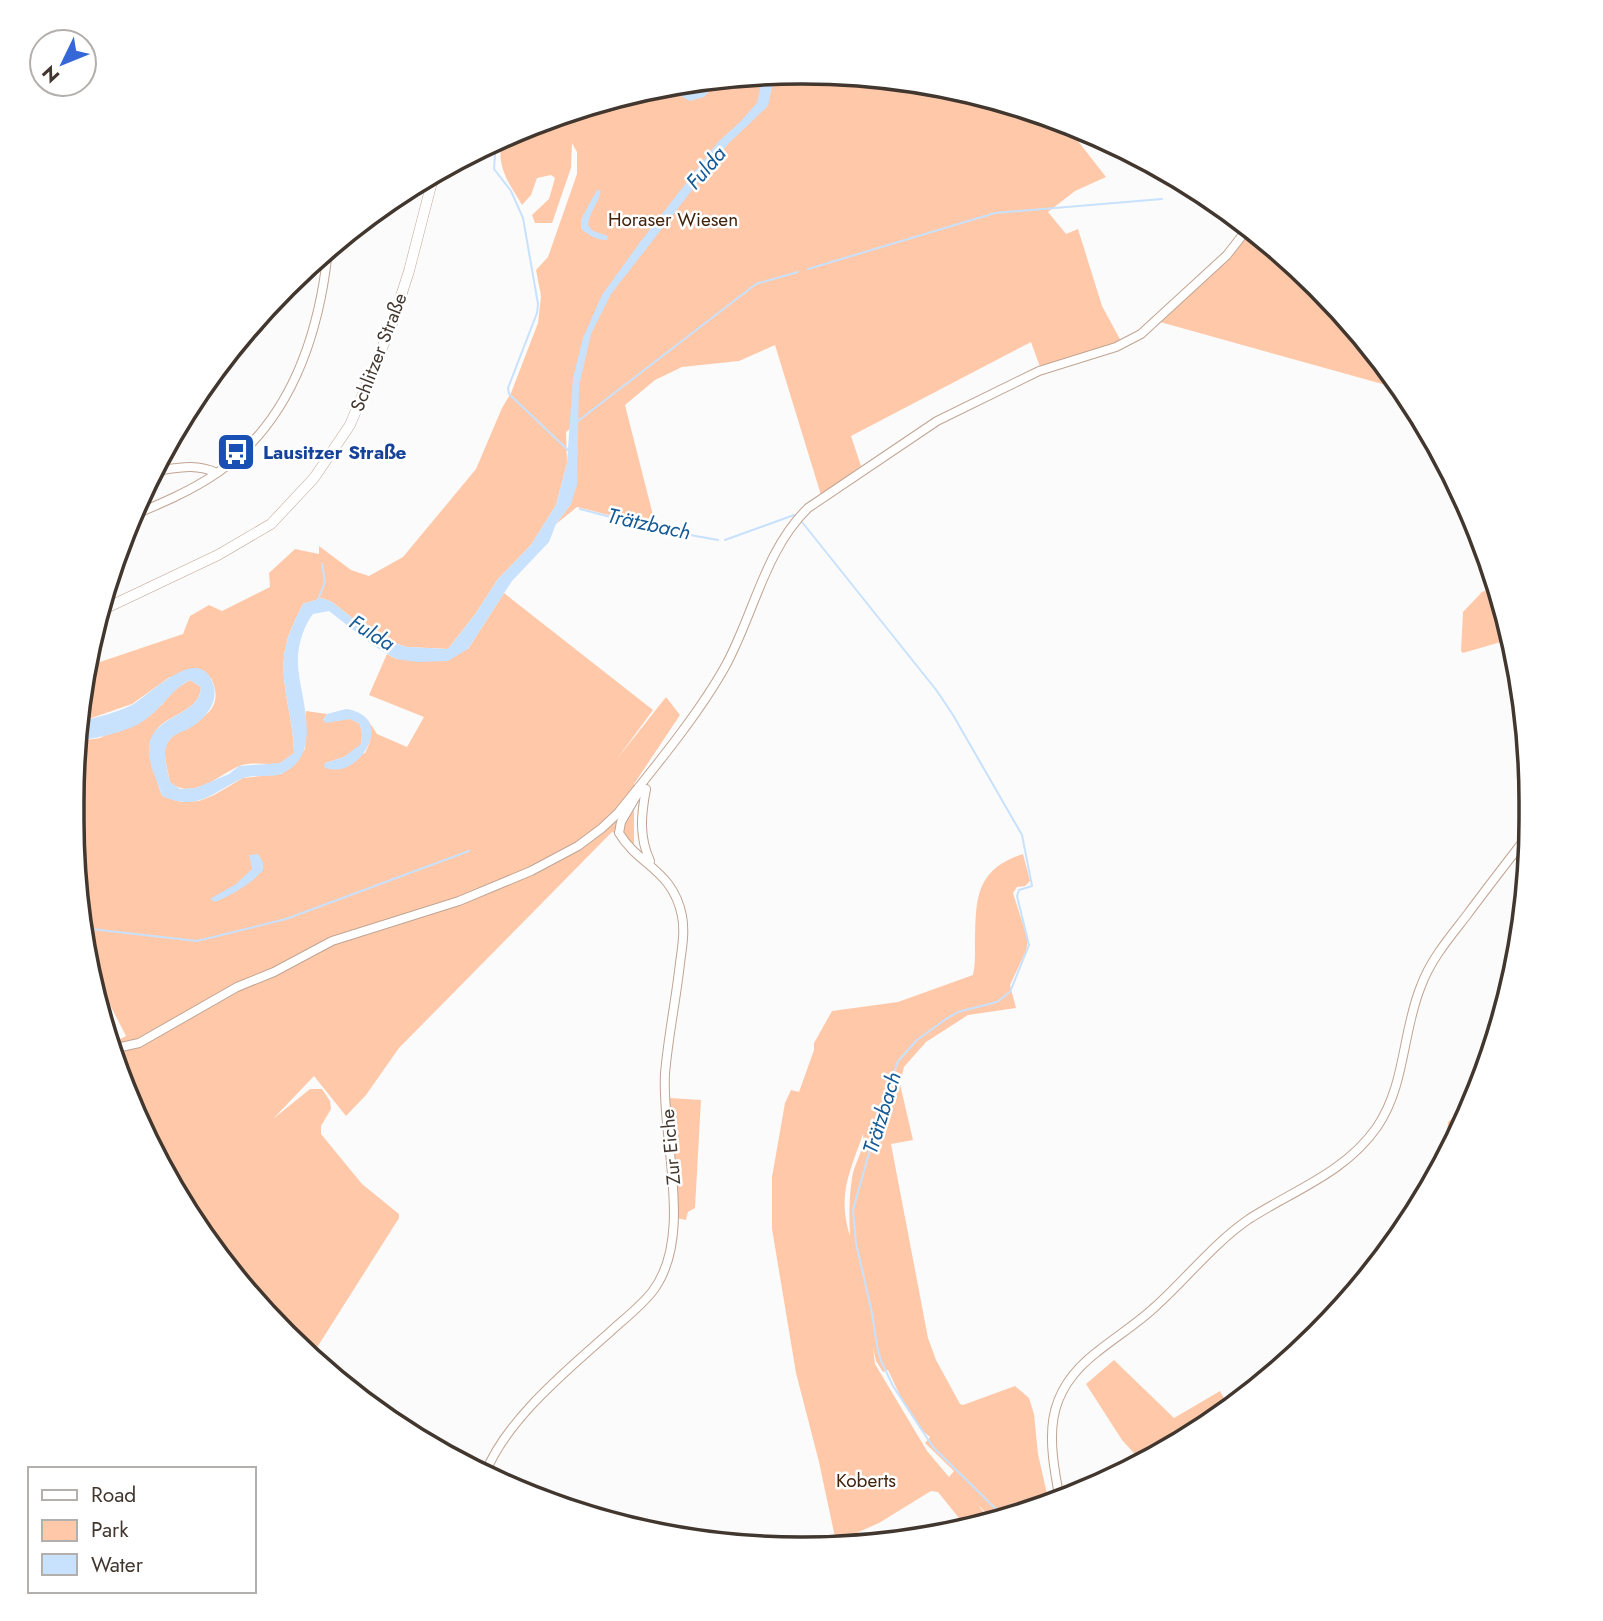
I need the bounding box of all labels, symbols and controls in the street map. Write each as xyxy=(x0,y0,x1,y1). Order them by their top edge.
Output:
north arrow xyxy=(28,28,98,98)
text: N xyxy=(36,60,66,89)
water label: Fulda xyxy=(679,140,733,196)
park label: Horaser Wiesen xyxy=(608,206,738,233)
street label: Schlitzer Straße xyxy=(343,289,414,415)
bus stop icon: Lausitzer Straße xyxy=(215,431,257,473)
place label: Lausitzer Straße xyxy=(263,439,407,466)
water label: Trätzbach xyxy=(605,501,693,547)
water label: Fulda xyxy=(344,607,401,659)
water label: Trätzbach xyxy=(855,1068,909,1158)
street label: Zur Eiche xyxy=(654,1108,687,1186)
legend xyxy=(28,1467,256,1593)
park label: Koberts xyxy=(836,1467,896,1494)
text: Road xyxy=(91,1480,136,1510)
text: Park xyxy=(91,1515,129,1545)
text: Water xyxy=(91,1550,144,1580)

